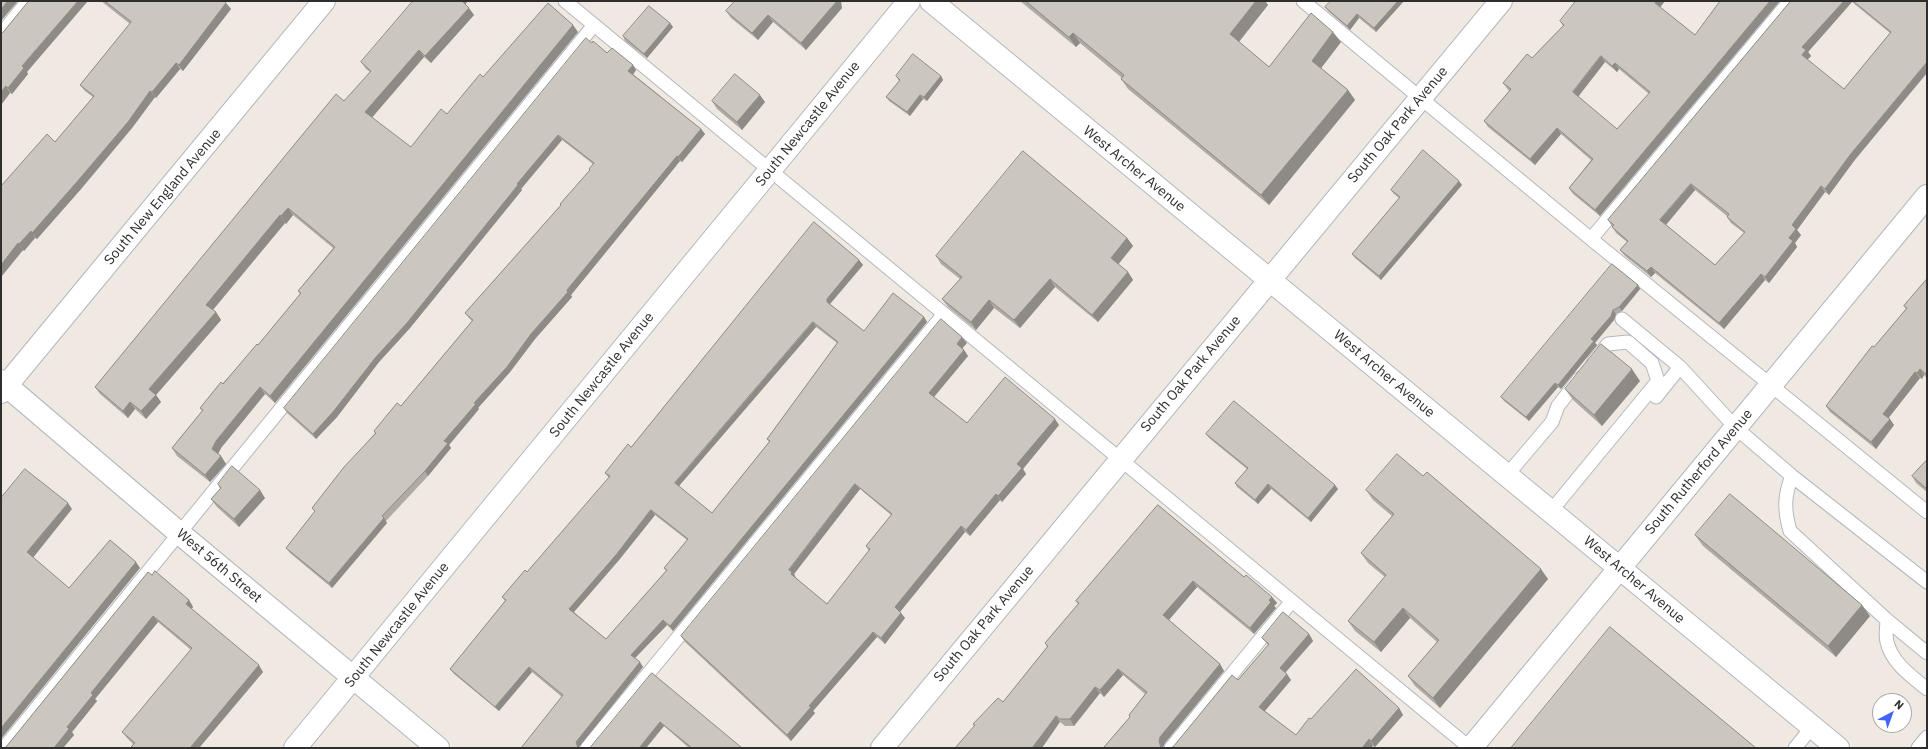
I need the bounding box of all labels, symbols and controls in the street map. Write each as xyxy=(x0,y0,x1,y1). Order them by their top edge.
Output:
street label: South Newcastle Avenue xyxy=(752,58,864,190)
street label: South Oak Park Avenue xyxy=(1344,63,1452,187)
street label: West Archer Avenue xyxy=(1079,123,1189,215)
street label: South New England Avenue xyxy=(101,125,225,269)
street label: South Newcastle Avenue xyxy=(546,309,658,441)
street label: South Oak Park Avenue xyxy=(1137,312,1245,436)
street label: West Archer Avenue xyxy=(1330,327,1438,421)
street label: South Rutherford Avenue xyxy=(1642,406,1756,538)
street label: West 56th Street xyxy=(173,525,265,607)
street label: West Archer Avenue xyxy=(1580,533,1688,627)
street label: South Newcastle Avenue xyxy=(341,559,453,691)
street label: South Oak Park Avenue xyxy=(930,562,1038,686)
north arrow xyxy=(1872,693,1912,733)
text: N xyxy=(1892,697,1907,713)

